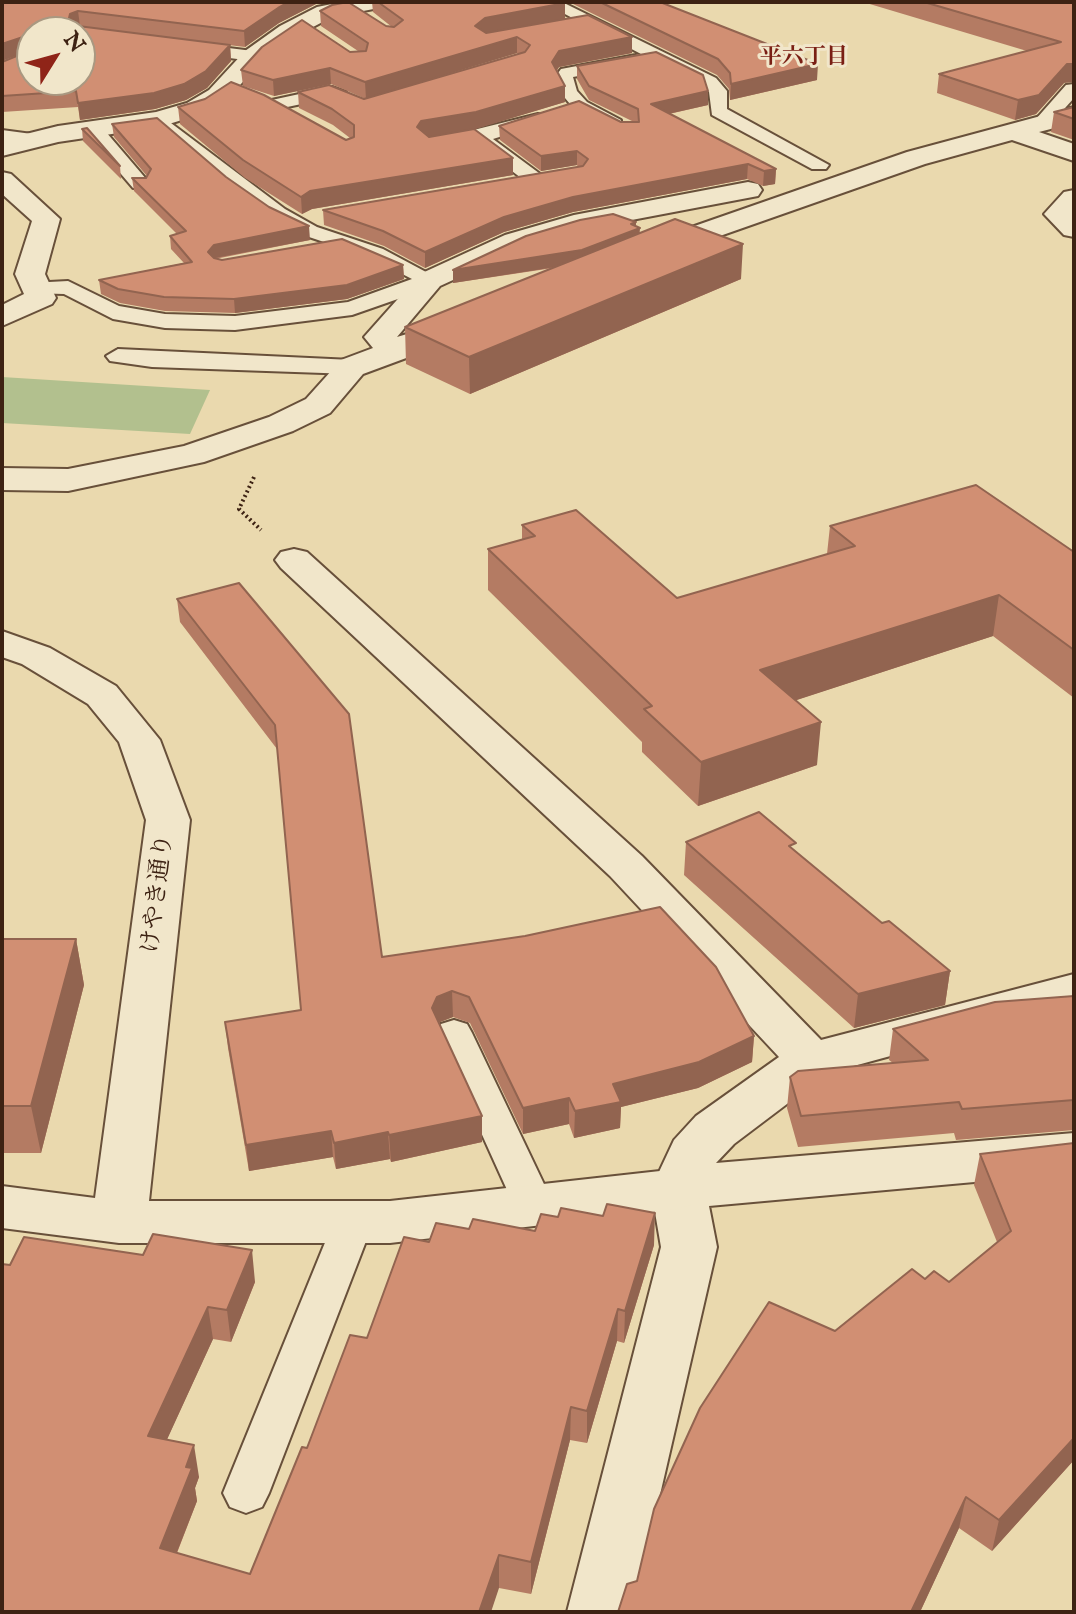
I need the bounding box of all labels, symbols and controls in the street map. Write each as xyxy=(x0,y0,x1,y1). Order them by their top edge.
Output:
north arrow xyxy=(16,16,96,96)
text: N xyxy=(57,27,90,59)
district label: 平六丁目 xyxy=(760,45,848,71)
street label: けやき通り xyxy=(137,833,181,955)

